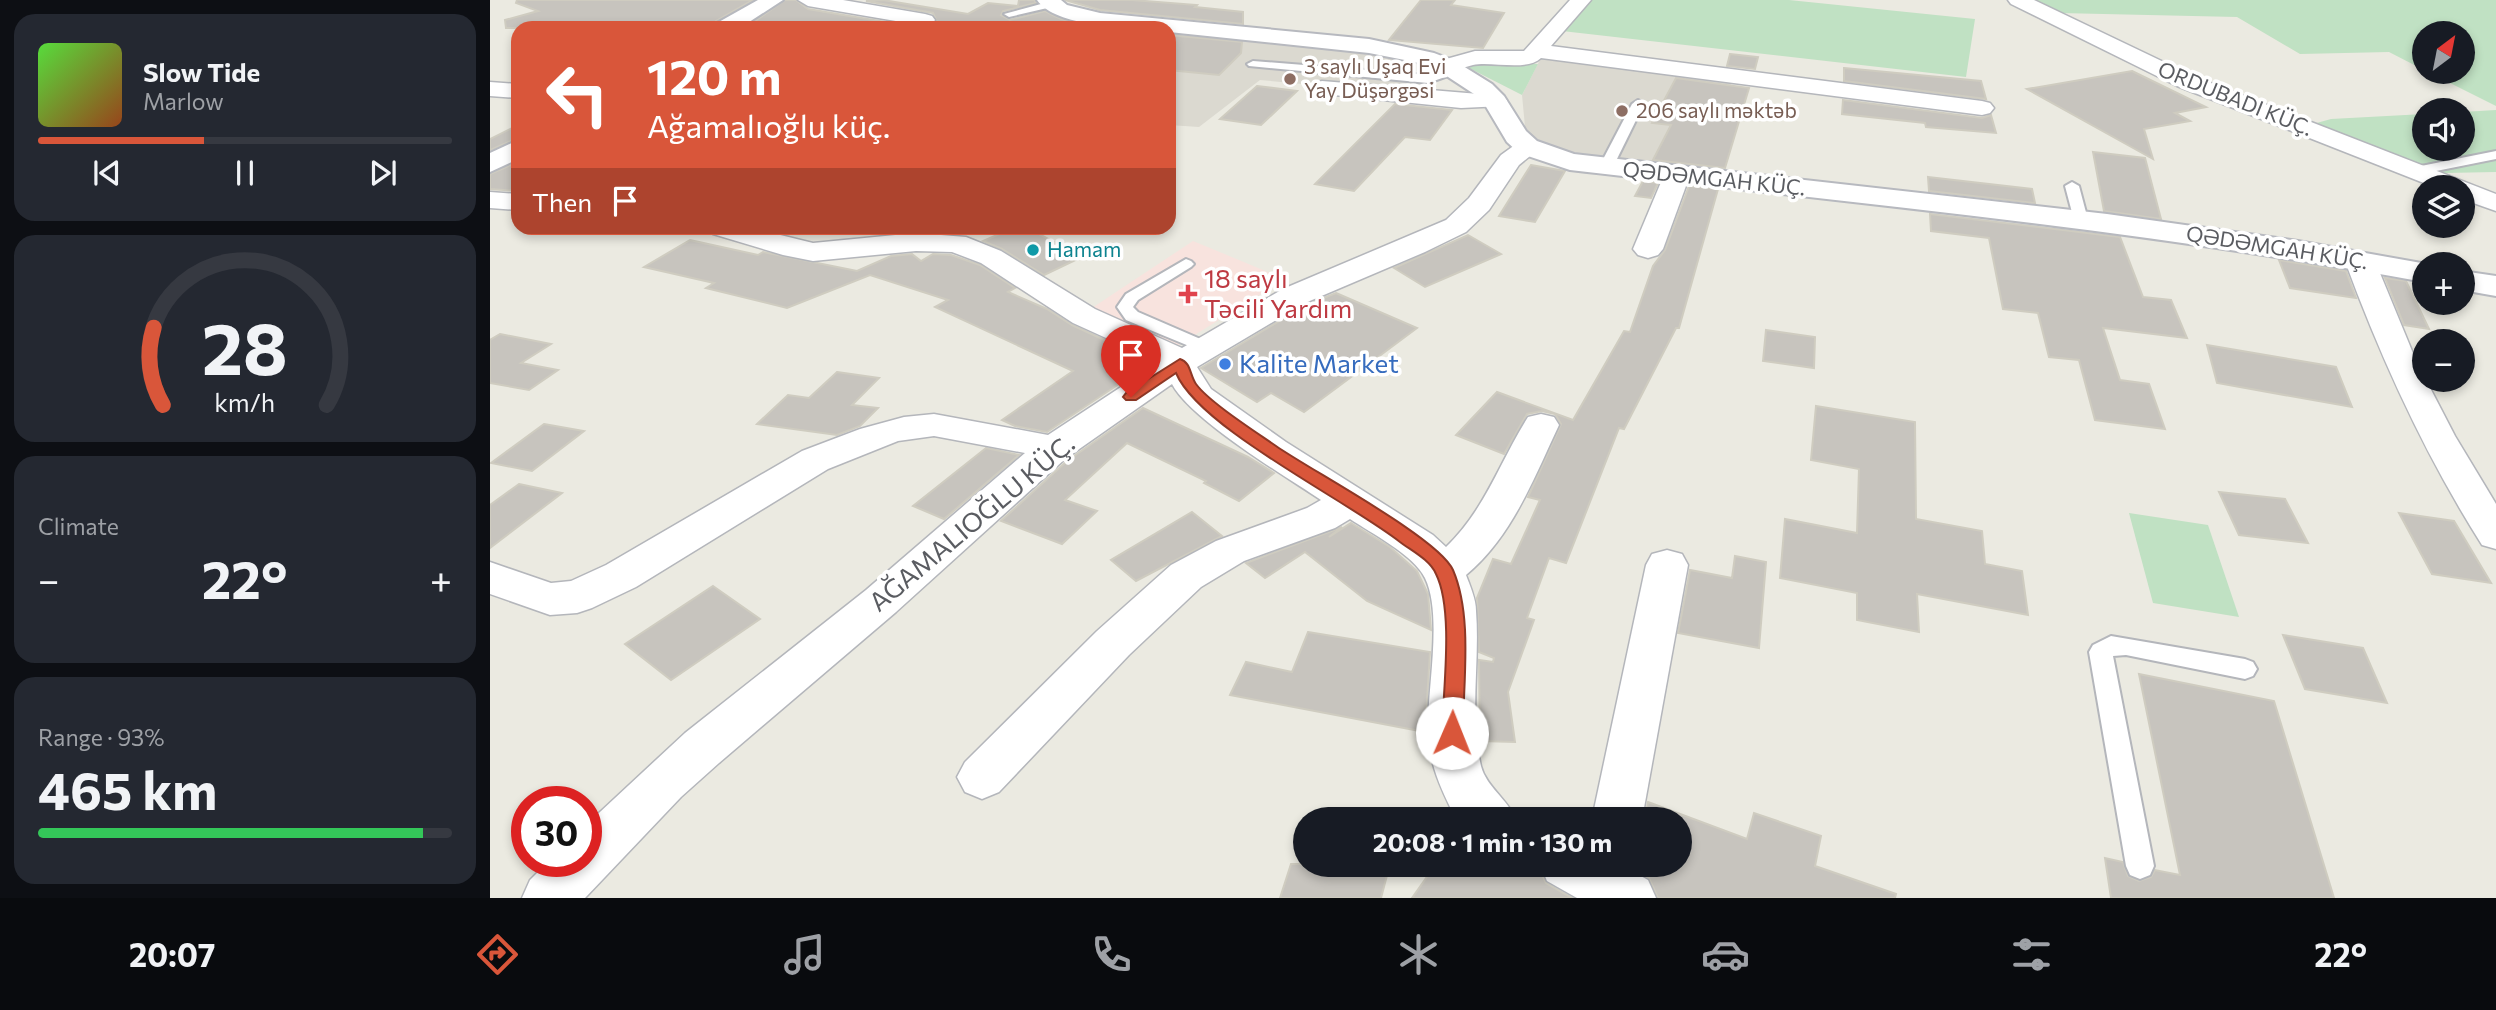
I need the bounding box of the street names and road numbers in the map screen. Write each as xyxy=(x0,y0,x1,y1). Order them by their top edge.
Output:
street label: ORDUBADI KÜÇ. xyxy=(2155,55,2316,140)
street label: QƏDƏMGAH KÜÇ. xyxy=(1622,155,1807,200)
street label: QƏDƏMGAH KÜÇ. xyxy=(2185,220,2370,273)
street label: AĞAMALIOĞLU KÜÇ. xyxy=(862,427,1080,617)

